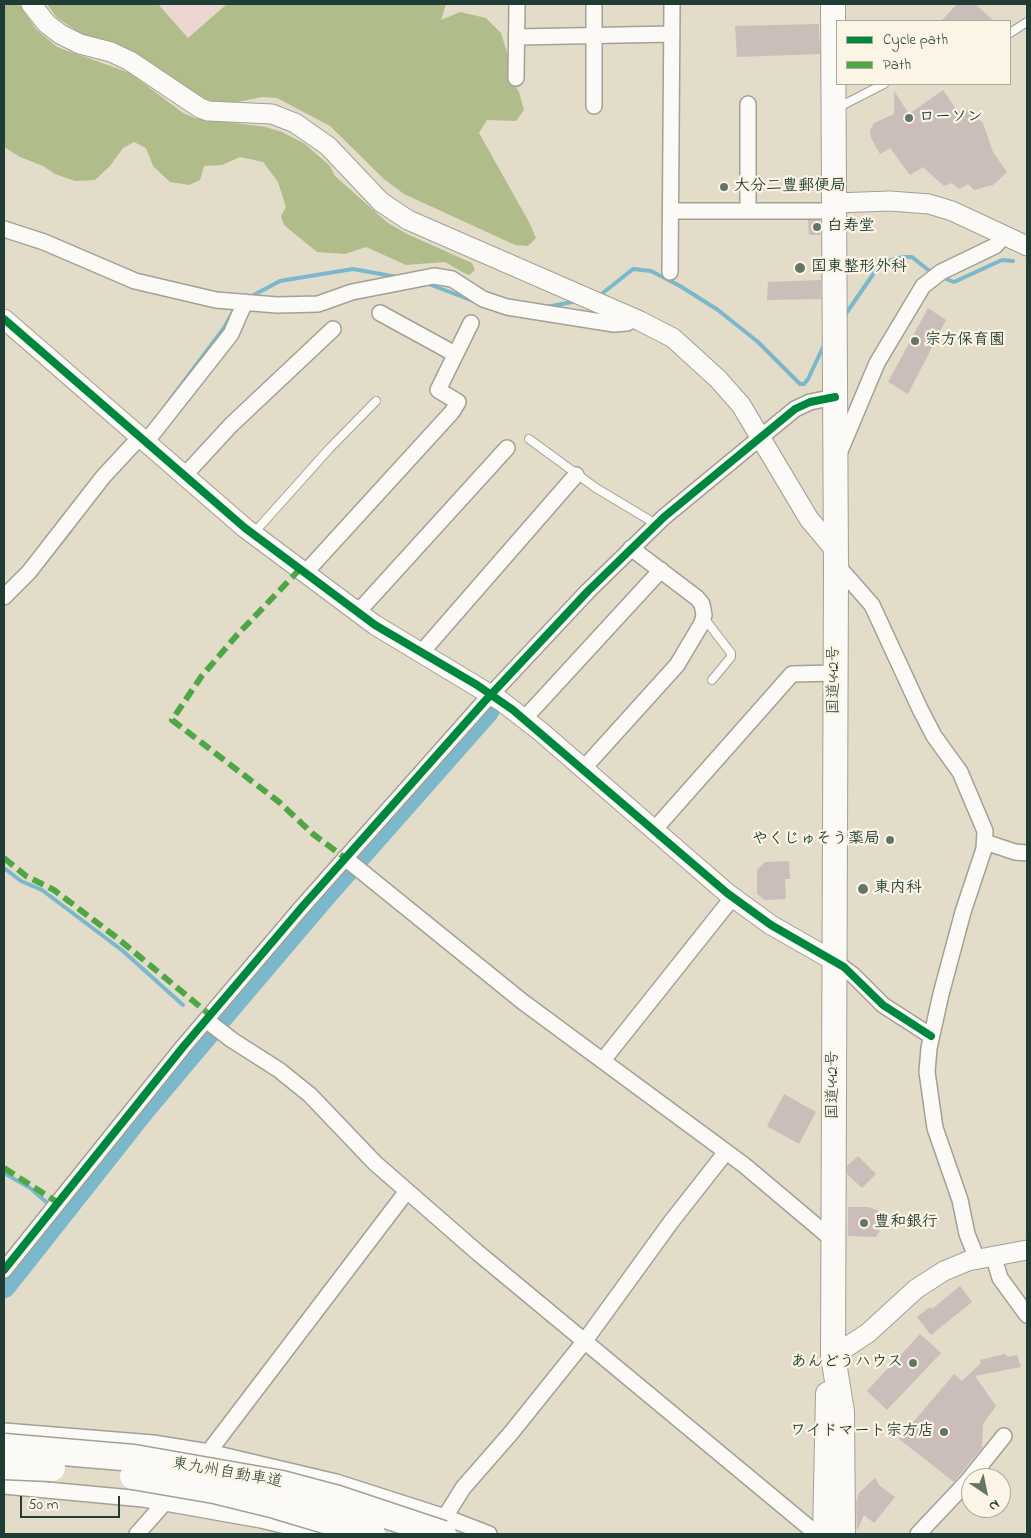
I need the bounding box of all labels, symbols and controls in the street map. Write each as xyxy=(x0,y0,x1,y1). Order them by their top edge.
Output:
legend xyxy=(836,20,1011,85)
text: Cycle path xyxy=(883,29,948,51)
text: Path xyxy=(883,54,911,76)
place label: ローソン xyxy=(919,108,983,128)
marker: ローソン xyxy=(903,112,915,124)
place label: 大分二豊郵便局 xyxy=(734,177,846,197)
marker: 大分二豊郵便局 xyxy=(718,181,730,193)
place label: 白寿堂 xyxy=(827,217,875,237)
marker: 白寿堂 xyxy=(811,221,823,233)
place label: 国東整形外科 xyxy=(811,258,907,278)
marker: 国東整形外科 xyxy=(793,261,807,275)
place label: 宗方保育園 xyxy=(925,331,1005,351)
marker: 宗方保育園 xyxy=(909,335,921,347)
street label: 国道442号 xyxy=(825,645,845,715)
place label: やくじゅそう薬局 xyxy=(752,830,880,850)
marker: やくじゅそう薬局 xyxy=(884,834,896,846)
place label: 東内科 xyxy=(874,879,922,899)
marker: 東内科 xyxy=(856,882,870,896)
street label: 国道442号 xyxy=(824,1050,844,1120)
place label: 豊和銀行 xyxy=(874,1213,938,1233)
marker: 豊和銀行 xyxy=(858,1217,870,1229)
place label: あんどうハウス xyxy=(791,1353,903,1373)
marker: あんどうハウス xyxy=(907,1357,919,1369)
place label: ワイドマート宗方店 xyxy=(790,1422,934,1442)
marker: ワイドマート宗方店 xyxy=(938,1426,950,1438)
street label: 東九州自動車道 xyxy=(170,1455,284,1493)
north arrow xyxy=(961,1468,1011,1518)
scale bar xyxy=(22,1486,122,1518)
text: 50 m xyxy=(28,1494,58,1516)
text: N xyxy=(984,1494,1004,1516)

